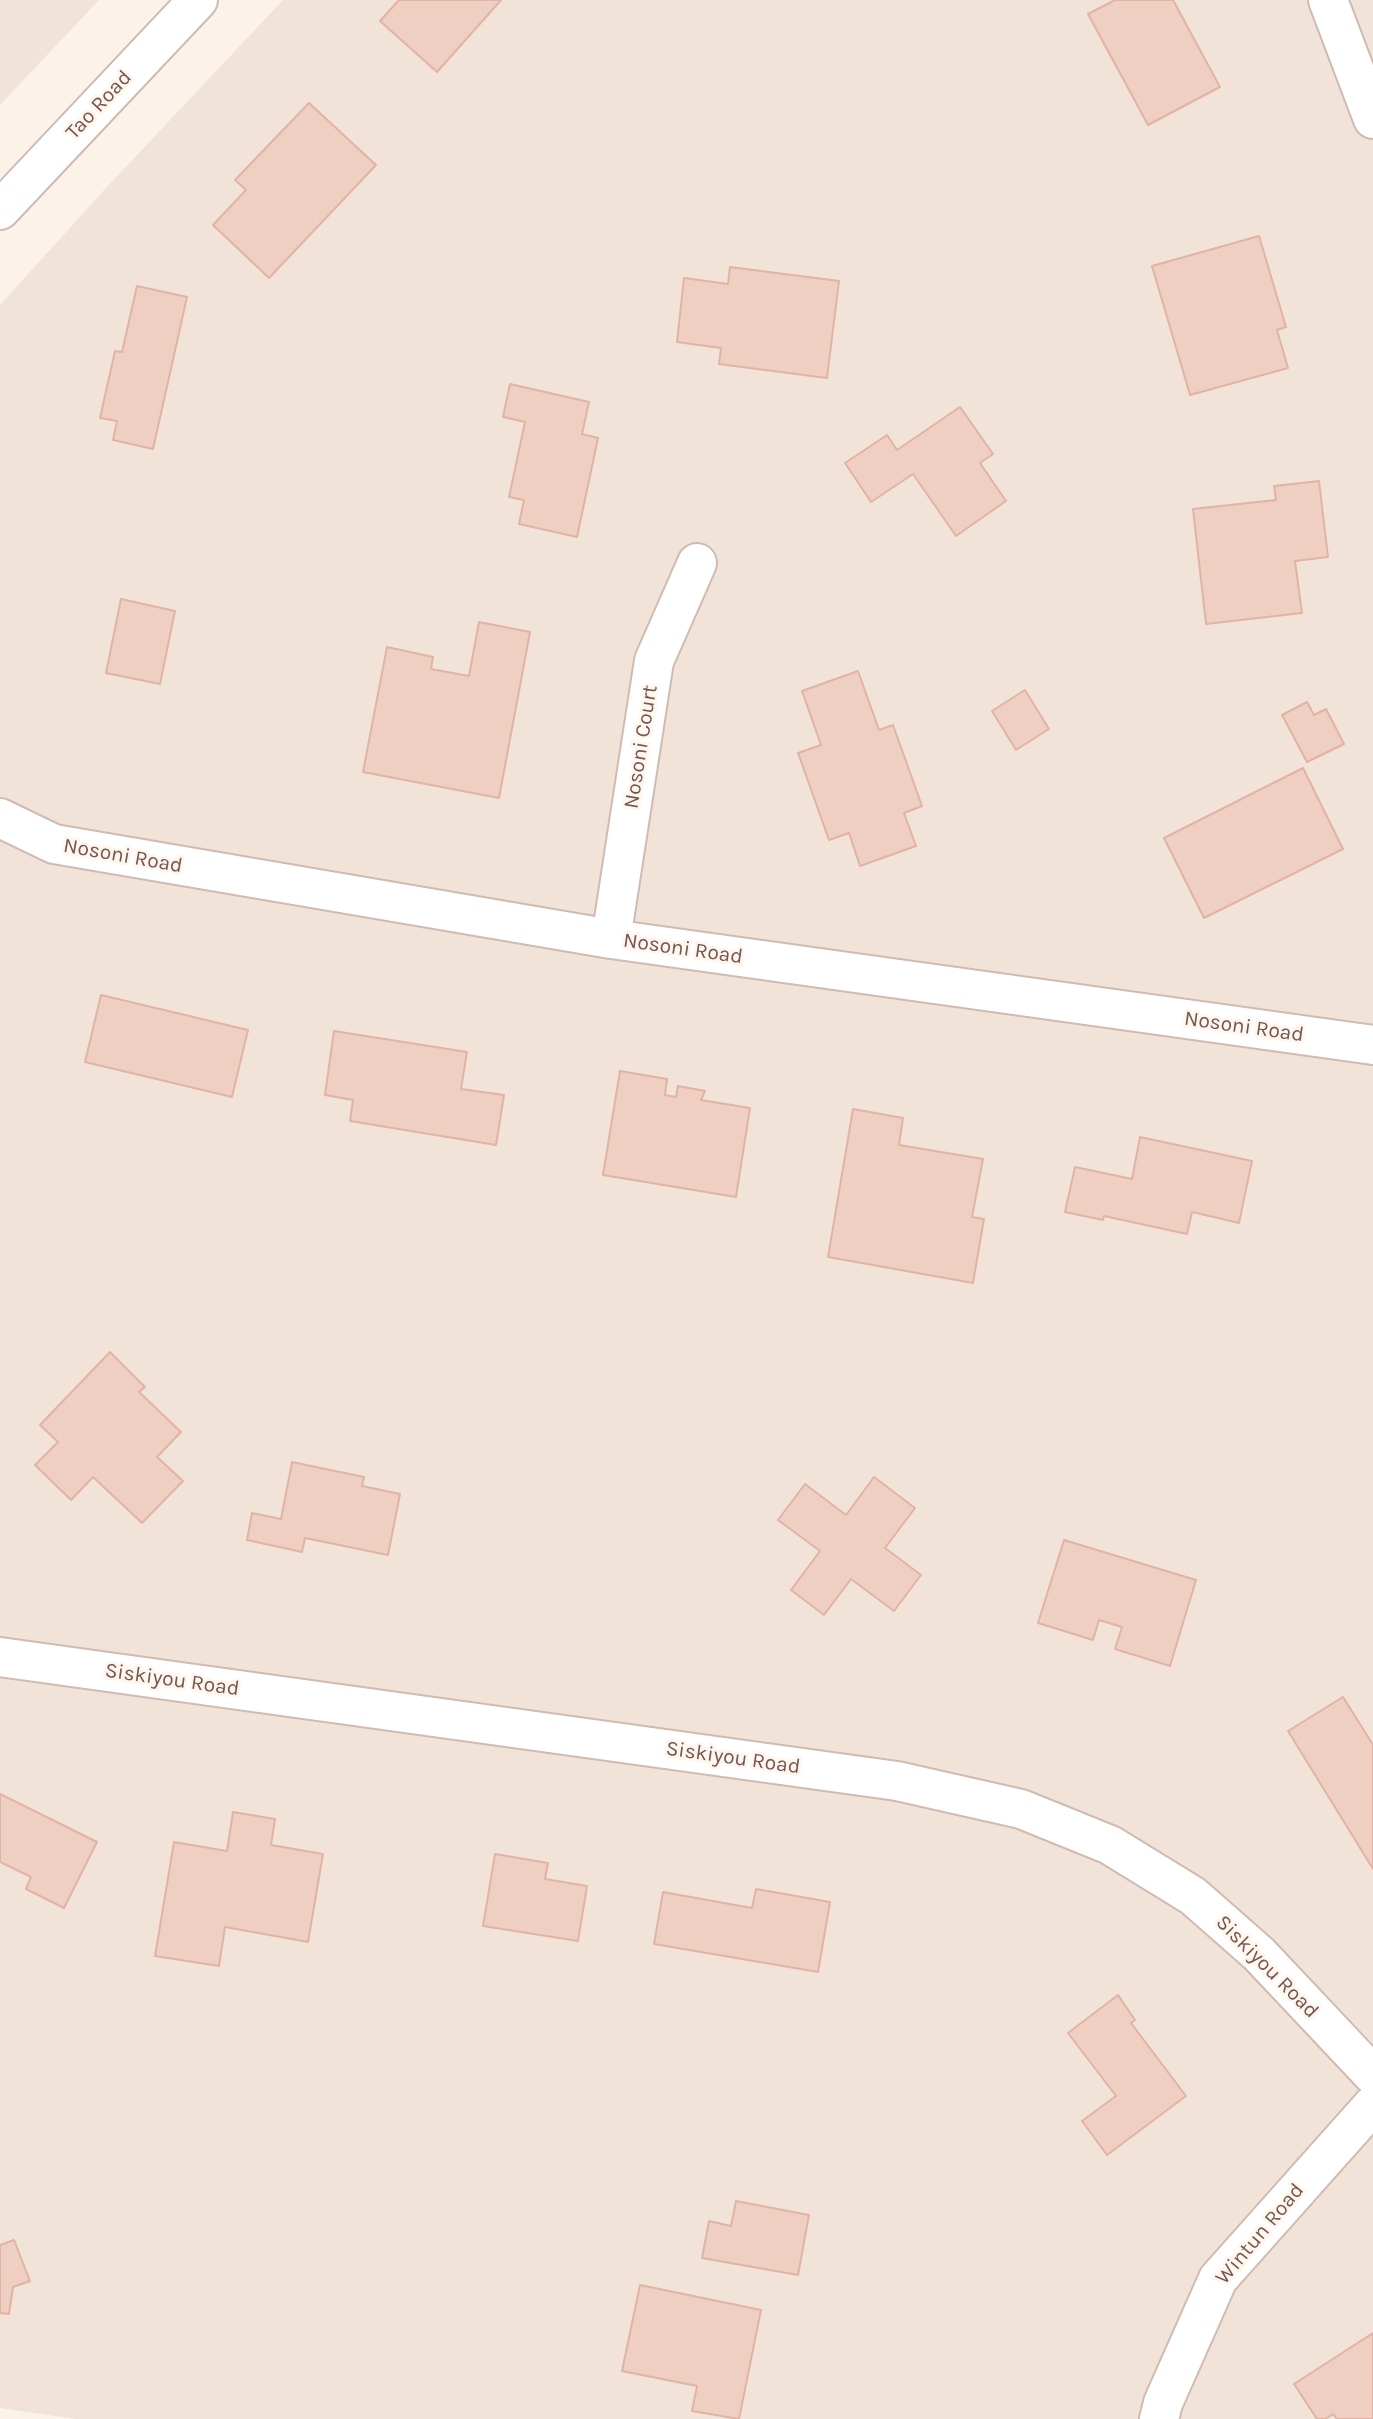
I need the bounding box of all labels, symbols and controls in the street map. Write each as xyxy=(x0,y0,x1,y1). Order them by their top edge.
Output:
street label: Tao Road xyxy=(61,65,137,145)
street label: Nosoni Court xyxy=(619,683,663,811)
street label: Nosoni Road xyxy=(61,833,185,879)
street label: Nosoni Road xyxy=(622,928,744,970)
street label: Nosoni Road xyxy=(1183,1006,1305,1048)
street label: Siskiyou Road xyxy=(103,1658,241,1702)
street label: Siskiyou Road xyxy=(664,1736,802,1780)
street label: Siskiyou Road xyxy=(1210,1910,1324,2024)
street label: Wintun Road xyxy=(1210,2178,1310,2290)

